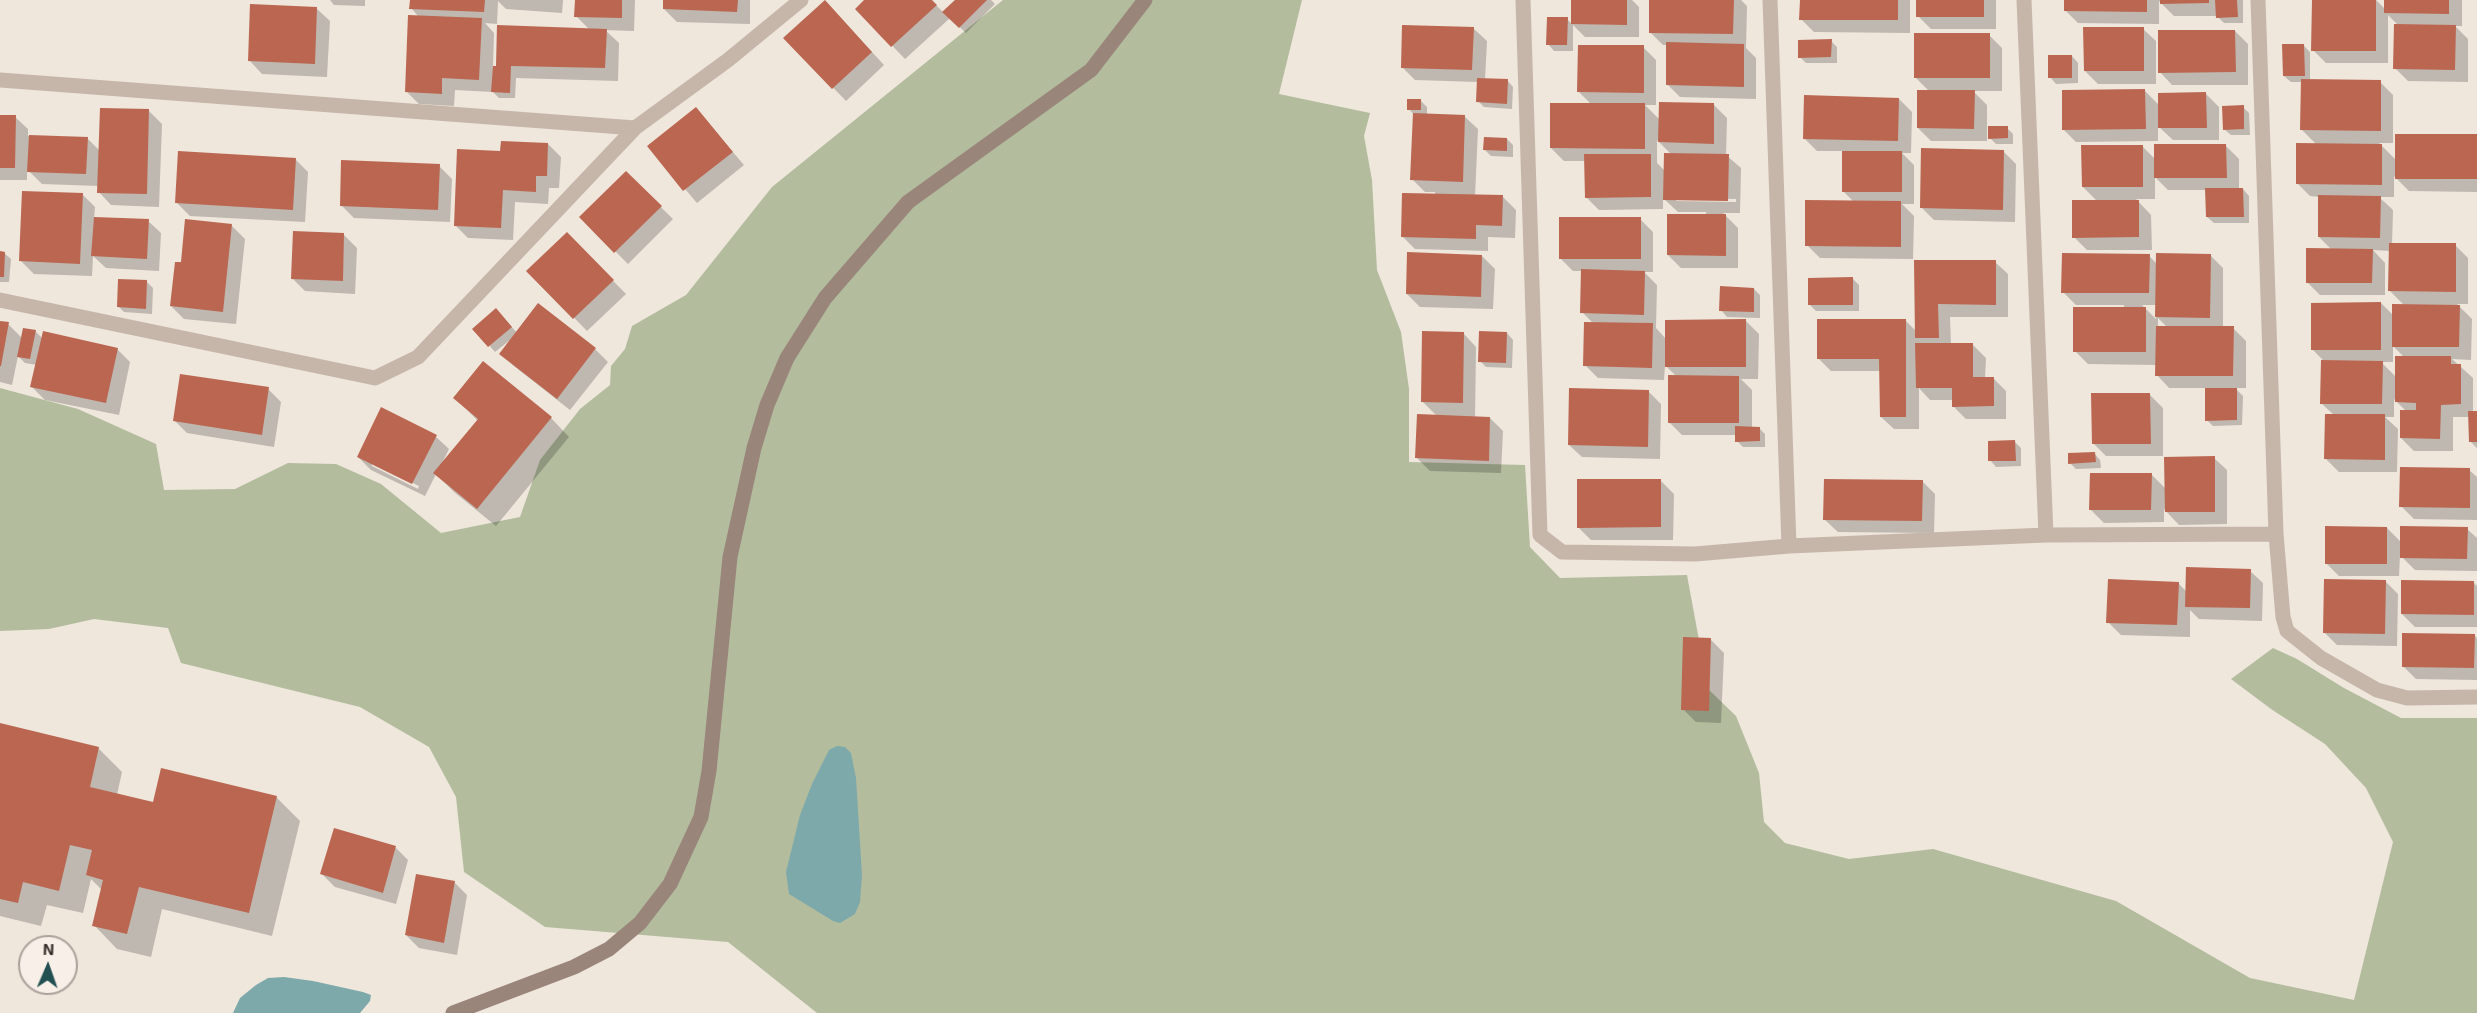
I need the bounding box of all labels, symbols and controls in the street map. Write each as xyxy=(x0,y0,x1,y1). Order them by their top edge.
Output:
north arrow xyxy=(18,935,78,995)
text: N xyxy=(42,939,55,958)

